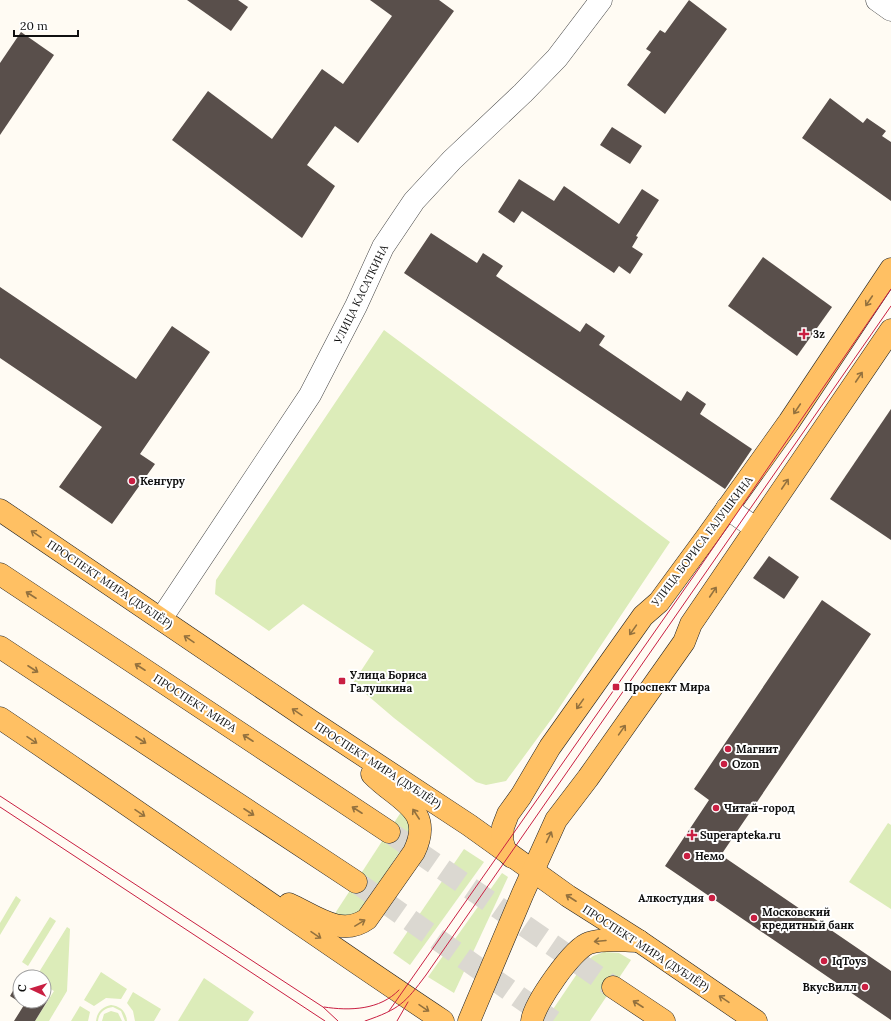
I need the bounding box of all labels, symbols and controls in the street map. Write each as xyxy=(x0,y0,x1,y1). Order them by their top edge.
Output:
scale bar xyxy=(14,12,78,38)
text: 20 m xyxy=(20,18,48,33)
street label: УЛИЦА КАСАТКИНА xyxy=(331,241,392,347)
one-way arrow xyxy=(865,296,873,307)
place label: 3z xyxy=(813,327,825,341)
marker: 3z xyxy=(798,328,810,340)
one-way arrow xyxy=(855,371,863,382)
one-way arrow xyxy=(793,404,801,415)
street label: УЛИЦА БОРИСА ГАЛУШКИНА xyxy=(648,472,756,610)
place label: Кенгуру xyxy=(140,474,186,488)
marker: Кенгуру xyxy=(127,476,137,486)
one-way arrow xyxy=(781,479,789,490)
one-way arrow xyxy=(31,530,42,538)
street label: ПРОСПЕКТ МИРА (ДУБЛЁР) xyxy=(44,537,175,632)
one-way arrow xyxy=(709,587,717,598)
one-way arrow xyxy=(26,591,37,599)
one-way arrow xyxy=(629,625,637,636)
one-way arrow xyxy=(184,634,195,643)
one-way arrow xyxy=(135,663,146,671)
one-way arrow xyxy=(27,664,38,673)
place label: Улица Бориса Галушкина xyxy=(350,668,427,695)
street label: ПРОСПЕКТ МИРА xyxy=(151,671,240,736)
marker: Улица Бориса Галушкина xyxy=(337,676,347,686)
place label: Проспект Мира xyxy=(624,680,710,694)
marker: Проспект Мира xyxy=(611,682,621,692)
one-way arrow xyxy=(576,698,584,709)
one-way arrow xyxy=(292,708,303,716)
street label: ПРОСПЕКТ МИРА (ДУБЛЁР) xyxy=(311,719,444,812)
one-way arrow xyxy=(618,725,626,736)
one-way arrow xyxy=(242,734,254,742)
one-way arrow xyxy=(27,736,38,744)
one-way arrow xyxy=(135,736,146,744)
place label: Магнит xyxy=(736,742,778,756)
marker: Магнит xyxy=(723,744,733,754)
place label: Ozon xyxy=(732,757,759,771)
marker: Ozon xyxy=(719,759,729,769)
place label: Читай-город xyxy=(724,801,796,815)
marker: Читай-город xyxy=(711,803,721,813)
one-way arrow xyxy=(352,806,363,814)
one-way arrow xyxy=(244,808,255,816)
one-way arrow xyxy=(134,809,145,817)
one-way arrow xyxy=(412,809,420,820)
place label: Superapteka.ru xyxy=(700,828,781,842)
marker: Superapteka.ru xyxy=(687,830,697,840)
one-way arrow xyxy=(546,831,553,843)
place label: Немо xyxy=(695,849,725,863)
marker: Немо xyxy=(682,851,692,861)
place label: Алкостудия xyxy=(638,891,704,905)
marker: Алкостудия xyxy=(707,893,717,903)
one-way arrow xyxy=(565,894,576,902)
street label: ПРОСПЕКТ МИРА (ДУБЛЁР) xyxy=(579,902,712,995)
place label: Московский кредитный банк xyxy=(762,905,855,932)
marker: Московский кредитный банк xyxy=(749,913,759,923)
one-way arrow xyxy=(355,918,366,927)
one-way arrow xyxy=(310,931,321,940)
one-way arrow xyxy=(594,938,607,945)
place label: IqToys xyxy=(832,954,866,968)
marker: IqToys xyxy=(819,956,829,966)
north arrow xyxy=(12,969,52,1009)
place label: ВкусВилл xyxy=(802,980,857,994)
marker: ВкусВилл xyxy=(860,982,870,992)
text: С xyxy=(15,984,29,993)
one-way arrow xyxy=(719,995,730,1003)
one-way arrow xyxy=(633,1000,644,1008)
one-way arrow xyxy=(418,1004,429,1012)

